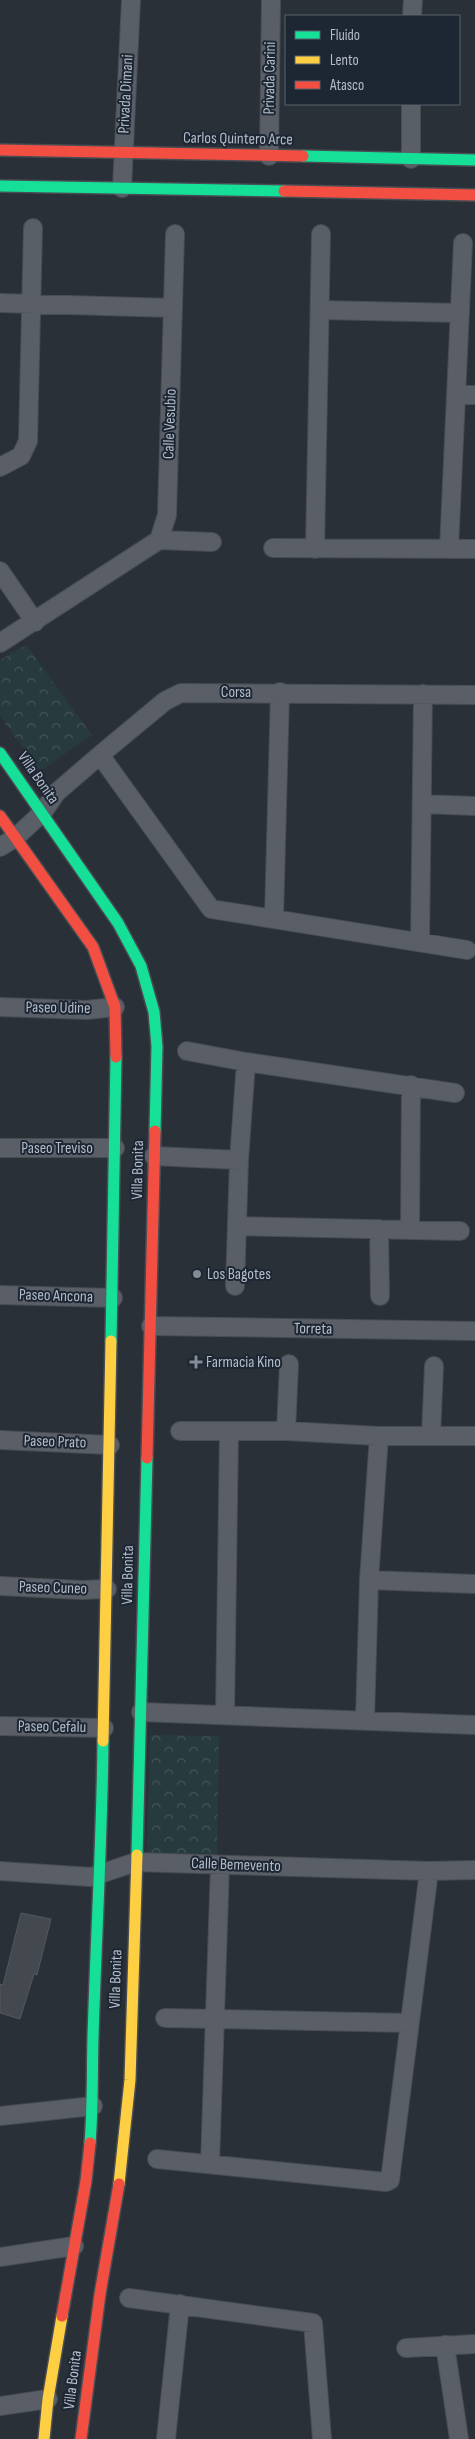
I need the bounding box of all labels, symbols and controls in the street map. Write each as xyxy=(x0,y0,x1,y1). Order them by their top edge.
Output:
legend xyxy=(285,15,460,105)
text: Fluido xyxy=(330,26,360,45)
street label: Privada Carini xyxy=(260,41,280,115)
text: Lento xyxy=(330,51,359,70)
street label: Privada Dimani xyxy=(114,54,138,134)
text: Atasco xyxy=(329,76,364,95)
street label: Carlos Quintero Arce xyxy=(183,129,293,149)
street label: Calle Vesubio xyxy=(159,388,181,460)
street label: Corsa xyxy=(221,683,251,702)
street label: Villa Bonita xyxy=(13,748,63,808)
street label: Paseo Udine xyxy=(25,998,91,1018)
street label: Paseo Treviso xyxy=(21,1139,93,1158)
street label: Villa Bonita xyxy=(128,1140,148,1200)
place label: Los Bagotes xyxy=(207,1265,271,1284)
marker: Los Bagotes xyxy=(191,1268,203,1280)
street label: Paseo Ancona xyxy=(19,1285,93,1307)
street label: Torreta xyxy=(294,1319,332,1339)
place label: Farmacia Kino xyxy=(206,1353,281,1372)
marker: Farmacia Kino xyxy=(190,1356,202,1368)
street label: Paseo Prato xyxy=(23,1431,87,1453)
street label: Villa Bonita xyxy=(118,1545,138,1605)
street label: Paseo Cuneo xyxy=(19,1577,87,1599)
street label: Paseo Cefalu xyxy=(18,1717,86,1737)
street label: Calle Bemevento xyxy=(191,1854,281,1876)
street label: Villa Bonita xyxy=(105,1949,127,2009)
street label: Villa Bonita xyxy=(60,2349,86,2411)

